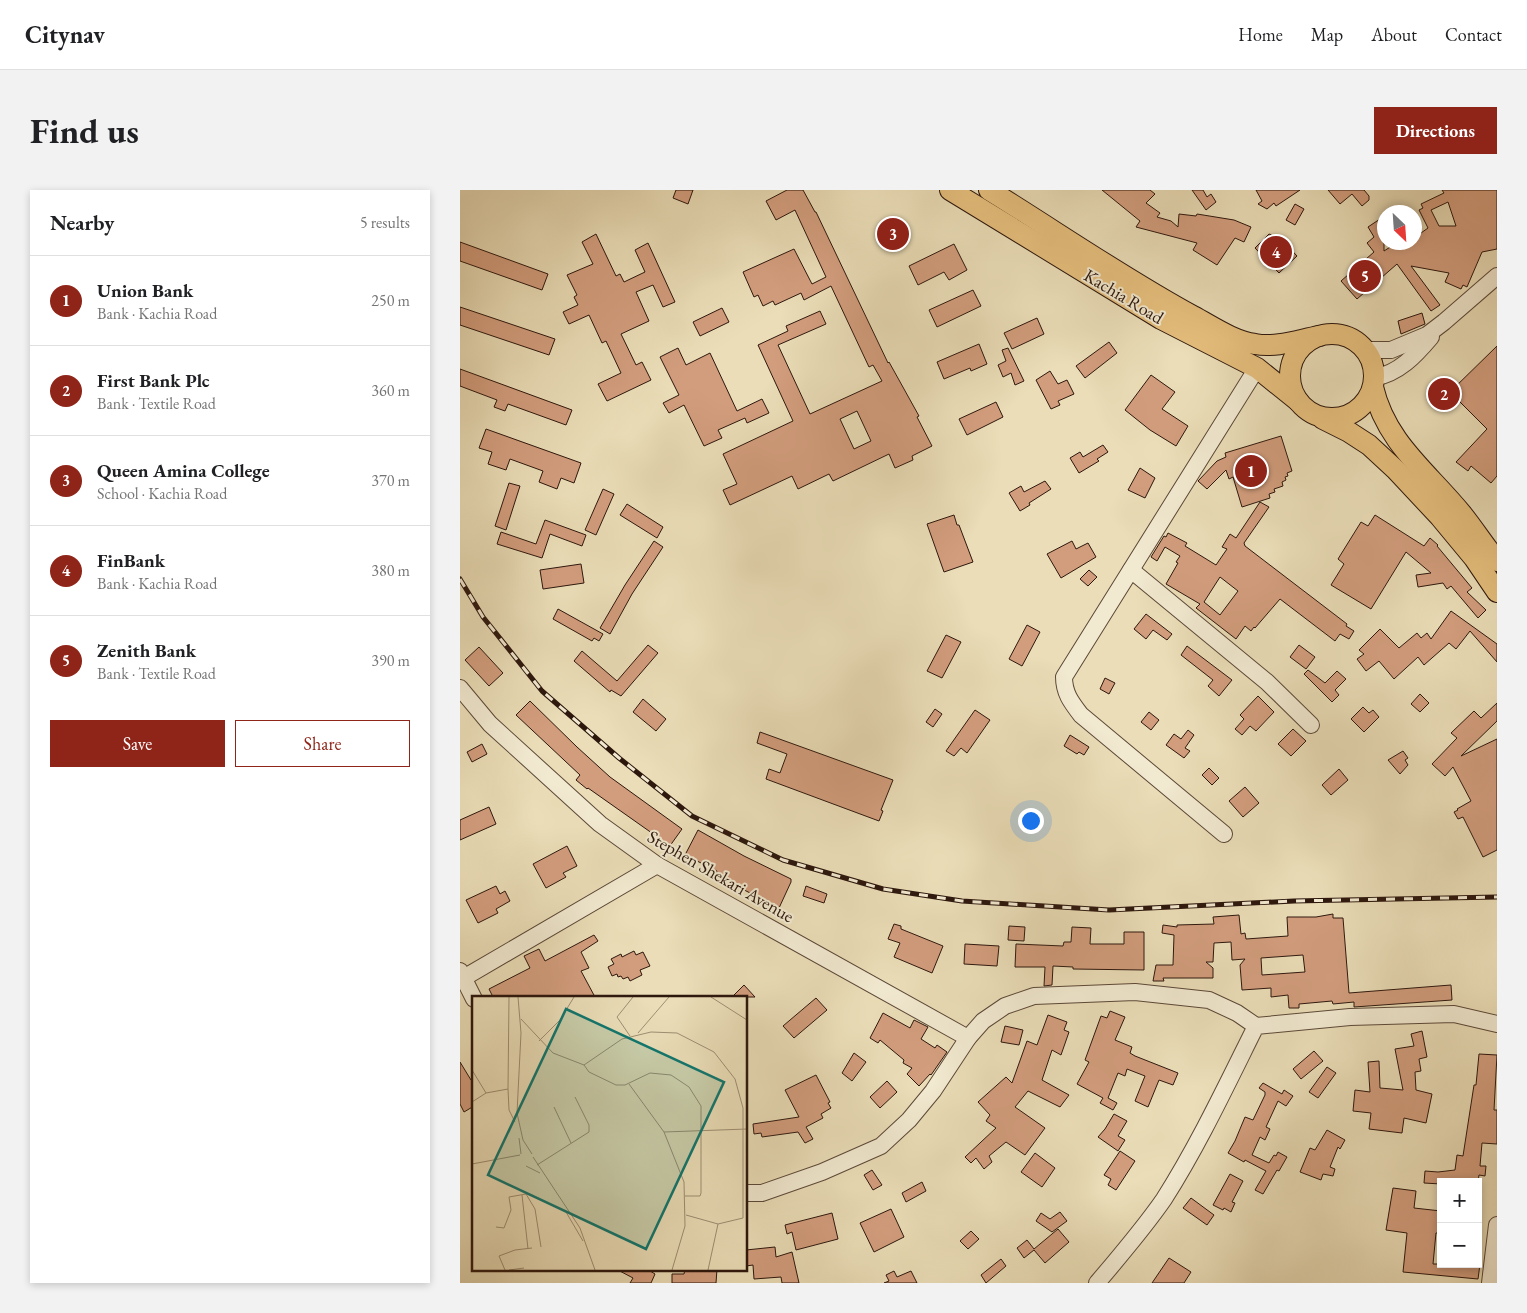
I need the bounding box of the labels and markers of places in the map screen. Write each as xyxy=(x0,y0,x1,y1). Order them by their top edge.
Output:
pin: 3 xyxy=(877,215,909,253)
pin: 4 xyxy=(1260,233,1292,271)
pin: 5 xyxy=(1349,257,1381,295)
pin: 2 xyxy=(1428,375,1460,413)
pin: 1 xyxy=(1235,452,1267,490)

